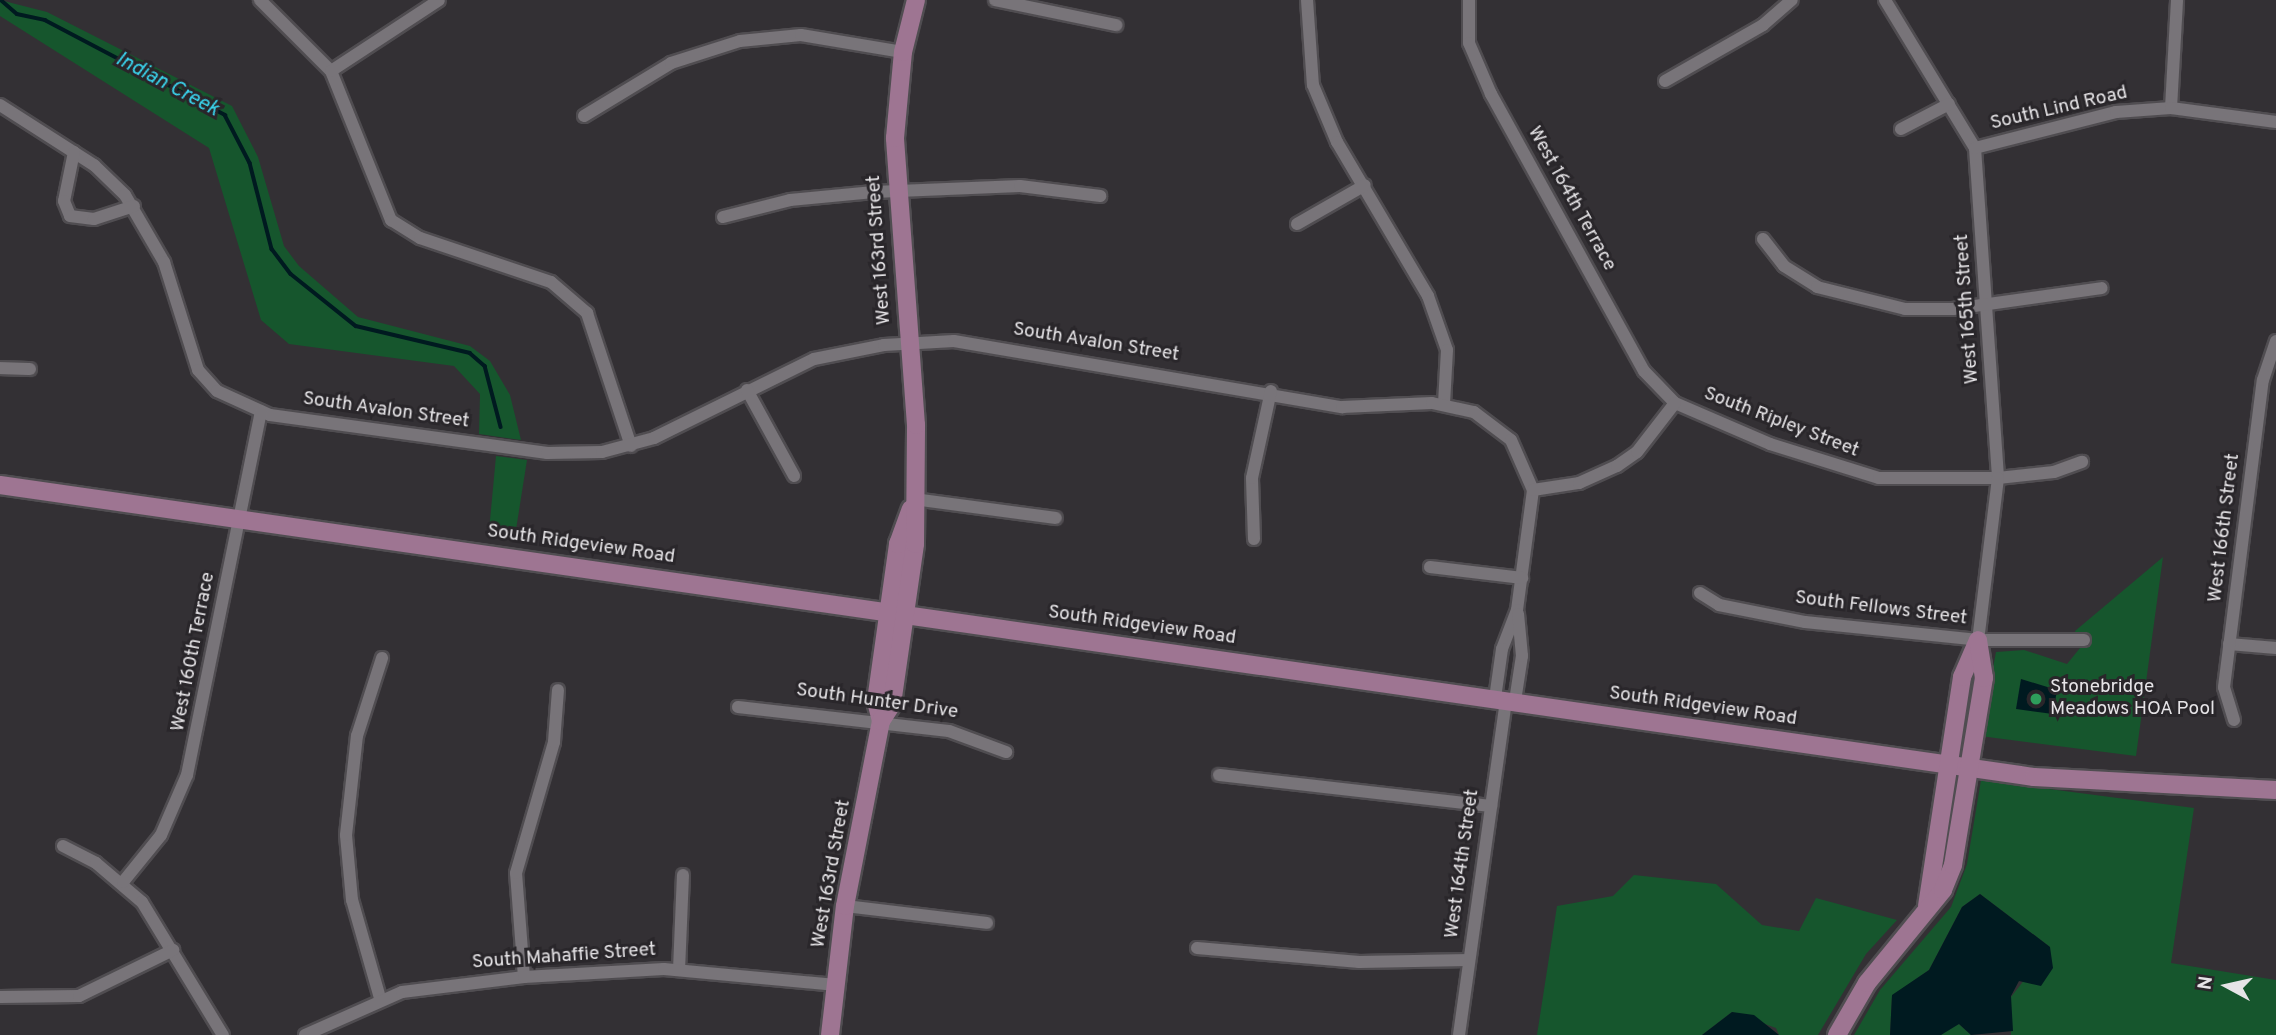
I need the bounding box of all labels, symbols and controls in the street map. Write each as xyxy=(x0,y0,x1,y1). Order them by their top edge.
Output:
water label: Indian Creek xyxy=(111,47,223,123)
street label: South Lind Road xyxy=(1988,82,2130,136)
street label: West 164th Terrace xyxy=(1522,122,1620,276)
street label: West 163rd Street xyxy=(863,174,897,326)
street label: West 165th Street xyxy=(1951,233,1985,385)
street label: South Avalon Street xyxy=(1011,319,1181,367)
street label: South Ripley Street xyxy=(1700,383,1862,463)
street label: South Avalon Street xyxy=(301,388,471,434)
street label: West 166th Street xyxy=(2205,452,2245,604)
street label: South Ridgeview Road xyxy=(486,521,676,569)
street label: West 160th Terrace xyxy=(167,570,221,734)
street label: South Fellows Street xyxy=(1794,587,1968,631)
street label: South Ridgeview Road xyxy=(1047,602,1237,650)
place label: Stonebridge Meadows HOA Pool xyxy=(2050,677,2216,721)
street label: South Hunter Drive xyxy=(795,679,959,725)
street label: South Ridgeview Road xyxy=(1608,683,1798,731)
marker: Stonebridge Meadows HOA Pool xyxy=(2028,691,2044,707)
street label: West 164th Street xyxy=(1441,788,1485,940)
street label: West 163rd Street xyxy=(808,798,856,950)
street label: South Mahaffie Street xyxy=(471,939,657,975)
north arrow xyxy=(2192,951,2262,1021)
text: N xyxy=(2193,975,2219,992)

